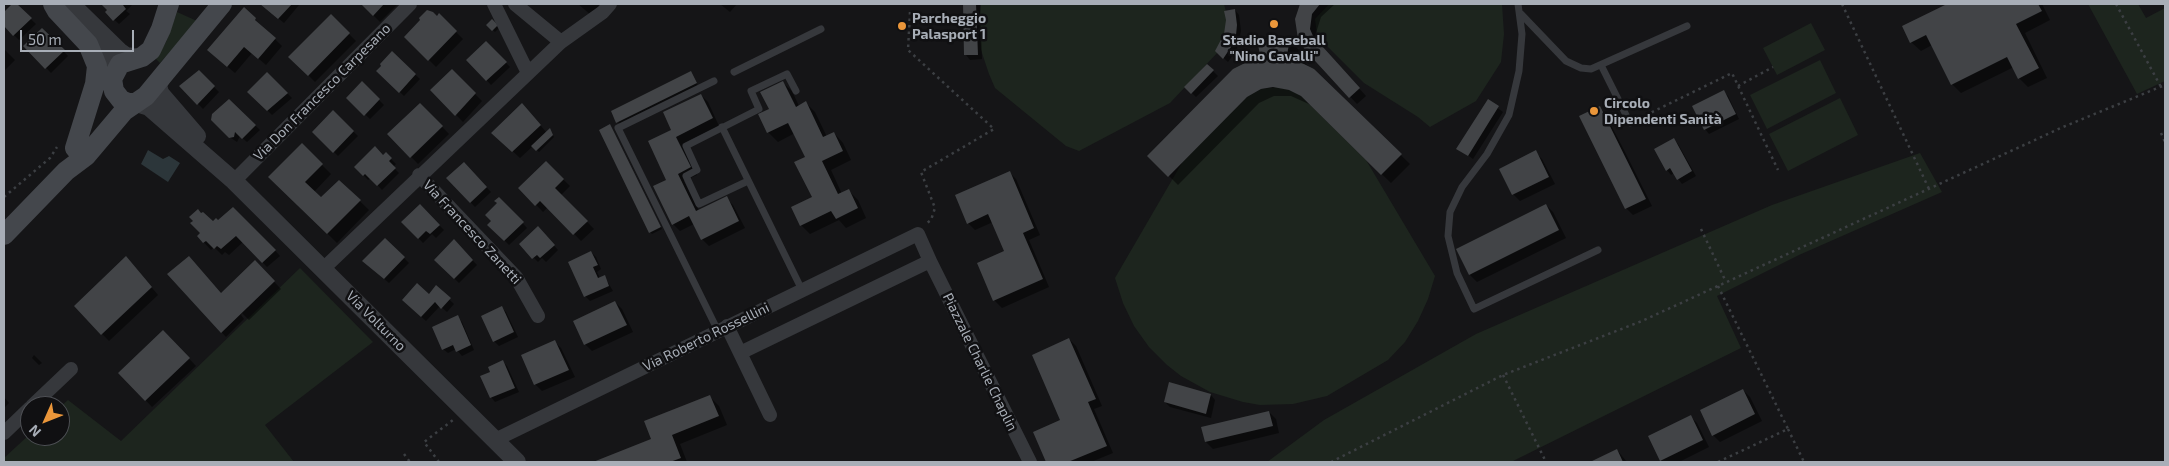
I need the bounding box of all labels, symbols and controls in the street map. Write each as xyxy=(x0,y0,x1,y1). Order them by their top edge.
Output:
place label: Parcheggio Palasport 1 xyxy=(912,10,986,42)
marker: Stadio Baseball "Nino Cavalli" xyxy=(1268,18,1280,30)
scale bar xyxy=(22,20,136,52)
street label: Via Don Francesco Carpesano xyxy=(250,20,394,164)
marker: Parcheggio Palasport 1 xyxy=(896,20,908,32)
text: 50 m xyxy=(28,30,62,48)
place label: Stadio Baseball "Nino Cavalli" xyxy=(1222,32,1326,64)
place label: Circolo Dipendenti Sanità xyxy=(1604,95,1722,128)
marker: Circolo Dipendenti Sanità xyxy=(1588,105,1600,117)
street label: Via Francesco Zanetti xyxy=(419,176,525,288)
street label: Via Volturno xyxy=(343,288,409,354)
street label: Piazzale Charlie Chaplin xyxy=(939,290,1021,434)
street label: Via Roberto Rossellini xyxy=(640,299,772,375)
north arrow xyxy=(20,396,70,446)
text: N xyxy=(25,422,44,441)

